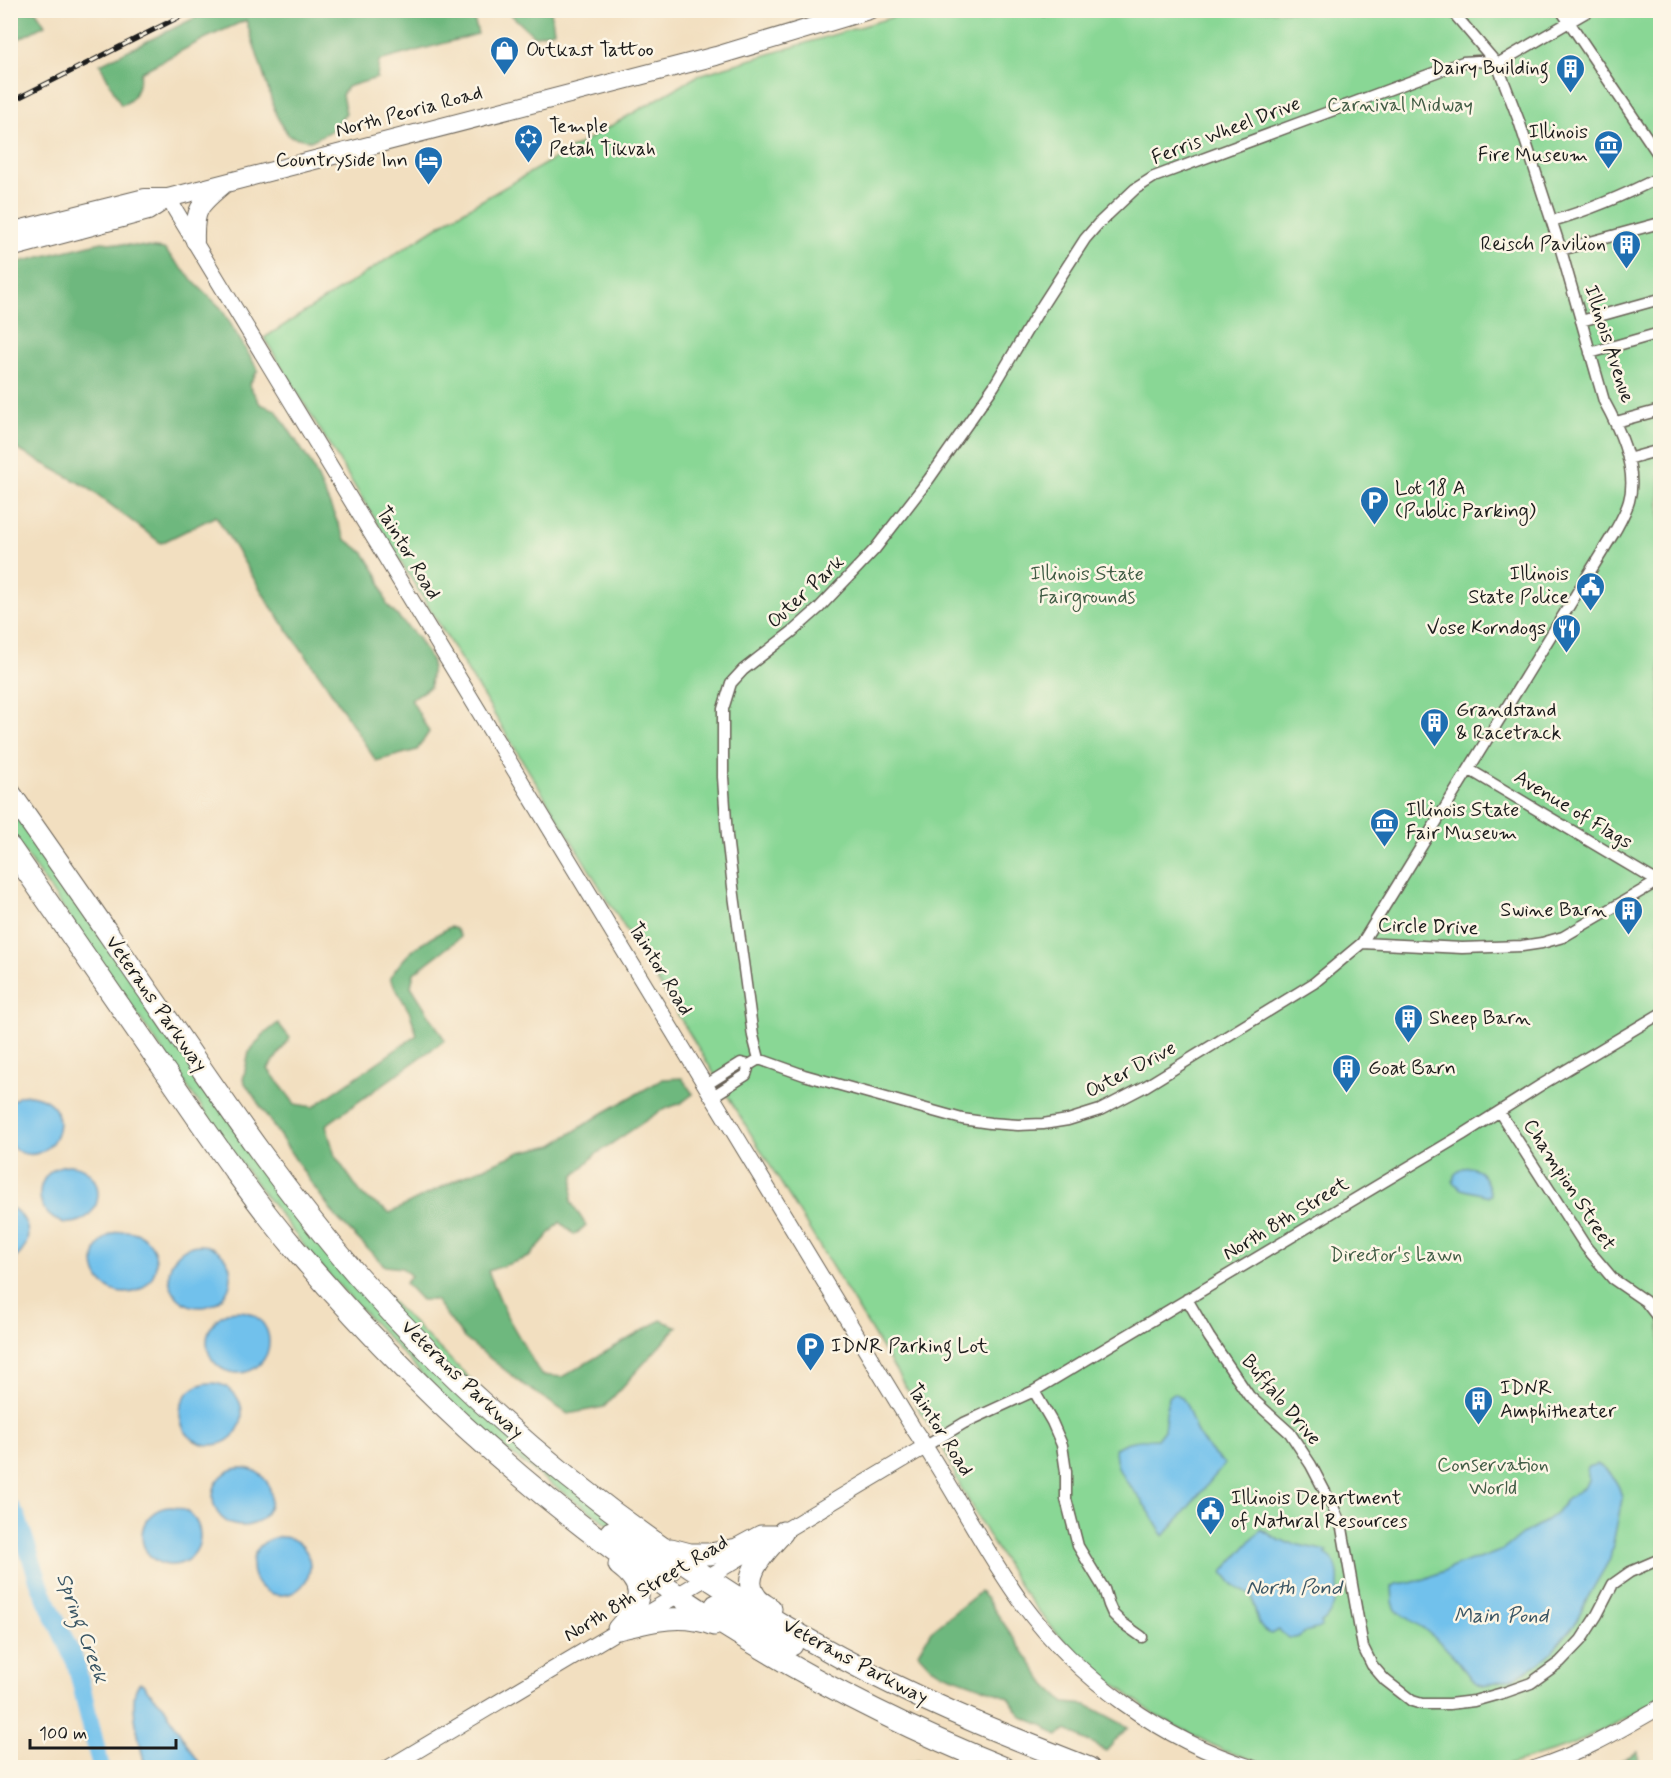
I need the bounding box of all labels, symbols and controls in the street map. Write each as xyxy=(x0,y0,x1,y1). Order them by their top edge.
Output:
shop icon: Outkast Tattoo xyxy=(489,34,521,76)
place label: Outkast Tattoo xyxy=(526,37,654,64)
building icon: Dairy Building xyxy=(1554,52,1586,94)
place label: Dairy Building xyxy=(1431,55,1549,84)
street label: North Peoria Road xyxy=(332,79,486,145)
street label: Ferris Wheel Drive xyxy=(1148,90,1304,172)
park label: Carnival Midway xyxy=(1327,92,1473,119)
place label: Temple Petah Tikvah xyxy=(549,113,656,163)
place label: Illinois Fire Museum xyxy=(1478,119,1588,169)
synagogue icon: Temple Petah Tikvah xyxy=(512,122,544,164)
museum icon: Illinois Fire Museum xyxy=(1593,128,1625,170)
hotel icon: Countryside Inn xyxy=(413,144,445,186)
place label: Countryside Inn xyxy=(275,147,408,174)
building icon: Reisch Pavilion xyxy=(1611,228,1643,270)
place label: Reisch Pavilion xyxy=(1480,231,1606,258)
street label: Illinois Avenue xyxy=(1577,282,1641,406)
place label: Lot 18 A (Public Parking) xyxy=(1395,475,1536,526)
parking icon: Lot 18 A (Public Parking) xyxy=(1358,484,1390,526)
street label: Taintor Road xyxy=(369,501,447,605)
street label: Outer Park xyxy=(761,549,851,635)
park label: Illinois State Fairgrounds xyxy=(1030,561,1144,612)
place label: Illinois State Police xyxy=(1468,561,1569,611)
public building icon: Illinois State Police xyxy=(1574,570,1606,612)
restaurant icon: Vose Korndogs xyxy=(1551,612,1583,654)
place label: Vose Korndogs xyxy=(1427,615,1546,642)
place label: Grandstand & Racetrack xyxy=(1456,697,1561,747)
building icon: Grandstand & Racetrack xyxy=(1419,706,1451,748)
street label: Avenue of Flags xyxy=(1509,764,1637,856)
place label: Illinois State Fair Museum xyxy=(1406,797,1519,847)
museum icon: Illinois State Fair Museum xyxy=(1369,806,1401,848)
building icon: Swine Barn xyxy=(1612,894,1644,936)
place label: Swine Barn xyxy=(1500,897,1607,924)
street label: Circle Drive xyxy=(1377,912,1479,942)
street label: Taintor Road xyxy=(621,917,699,1021)
street label: Veterans Parkway xyxy=(99,930,213,1078)
building icon: Sheep Barn xyxy=(1392,1002,1424,1044)
place label: Sheep Barn xyxy=(1429,1005,1531,1032)
street label: Outer Drive xyxy=(1081,1035,1181,1105)
building icon: Goat Barn xyxy=(1331,1052,1363,1094)
place label: Goat Barn xyxy=(1368,1055,1456,1082)
street label: Champion Street xyxy=(1516,1114,1622,1256)
street label: North 8th Street xyxy=(1218,1171,1354,1267)
park label: Director's Lawn xyxy=(1330,1242,1462,1269)
street label: Veterans Parkway xyxy=(395,1314,529,1446)
parking icon: IDNR Parking Lot xyxy=(794,1330,826,1372)
place label: IDNR Parking Lot xyxy=(831,1333,989,1362)
street label: Buffalo Drive xyxy=(1235,1349,1327,1451)
place label: IDNR Amphitheater xyxy=(1500,1375,1617,1425)
street label: Taintor Road xyxy=(901,1378,979,1482)
building icon: IDNR Amphitheater xyxy=(1463,1384,1495,1426)
park label: Conservation World xyxy=(1437,1452,1549,1502)
place label: Illinois Department of Natural Resources xyxy=(1231,1485,1408,1535)
public building icon: Illinois Department of Natural Resources xyxy=(1194,1494,1226,1536)
street label: North 8th Street Road xyxy=(559,1529,733,1649)
water label: Spring Creek xyxy=(47,1569,115,1689)
water label: North Pond xyxy=(1246,1574,1344,1602)
water label: Main Pond xyxy=(1454,1602,1550,1630)
street label: Veterans Parkway xyxy=(778,1612,932,1712)
scale bar xyxy=(30,1712,176,1750)
text: 100 m xyxy=(39,1722,87,1746)

